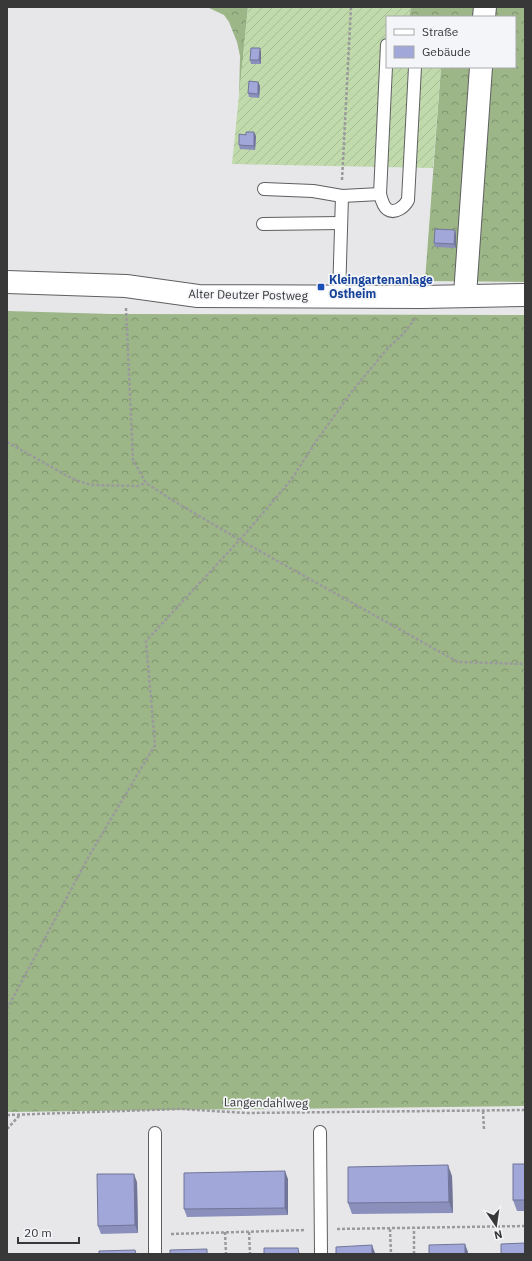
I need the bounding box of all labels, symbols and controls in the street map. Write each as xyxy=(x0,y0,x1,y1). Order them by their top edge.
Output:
legend xyxy=(386,16,516,68)
text: Straße xyxy=(422,24,459,39)
text: Gebäude xyxy=(422,44,471,59)
place label: Kleingartenanlage Ostheim xyxy=(329,272,433,301)
marker: Kleingartenanlage Ostheim xyxy=(316,282,326,292)
street label: Alter Deutzer Postweg xyxy=(188,286,309,303)
street label: Langendahlweg xyxy=(224,1094,309,1111)
north arrow xyxy=(476,1205,516,1245)
scale bar xyxy=(18,1219,79,1245)
text: 20 m xyxy=(24,1225,52,1240)
text: N xyxy=(493,1227,504,1242)

